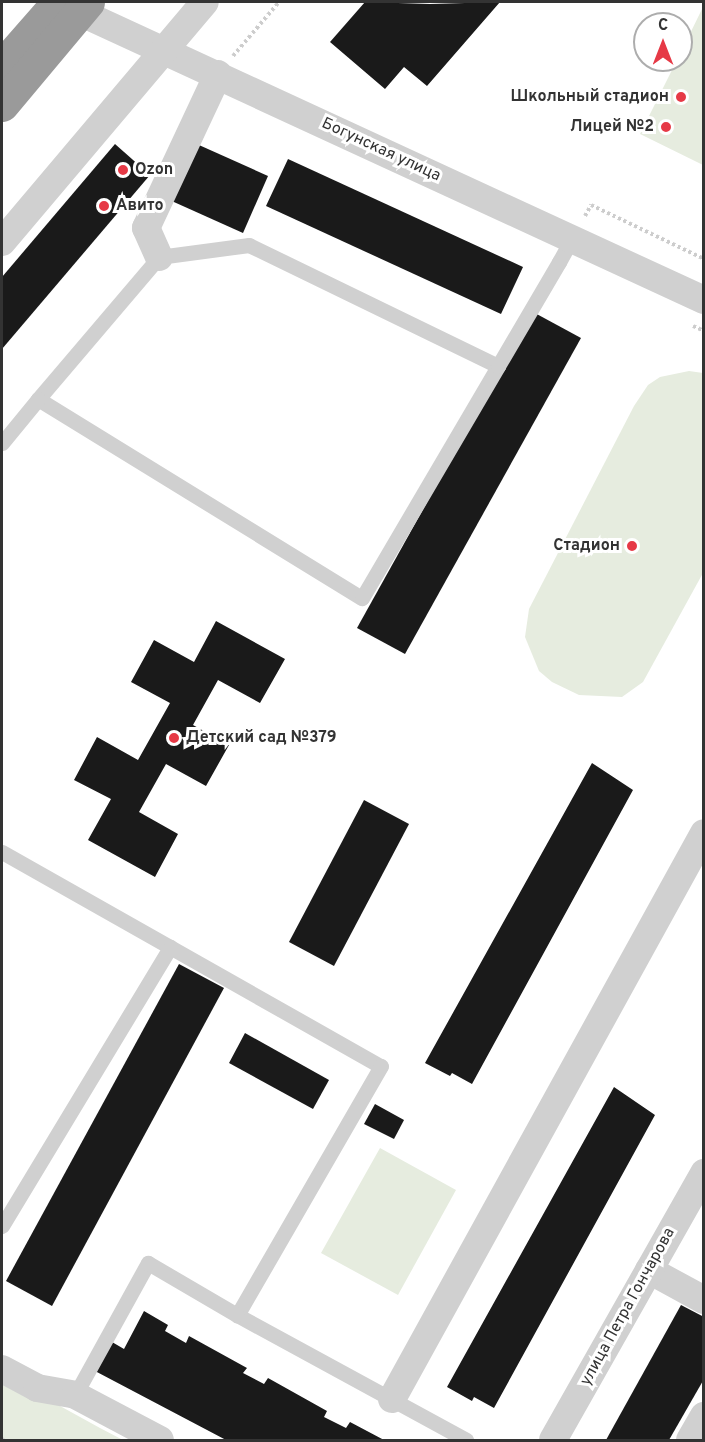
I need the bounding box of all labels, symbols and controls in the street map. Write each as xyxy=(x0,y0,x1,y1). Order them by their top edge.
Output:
north arrow xyxy=(633,12,693,72)
text: С xyxy=(658,16,668,36)
place label: Школьный стадион xyxy=(511,87,669,107)
marker: Школьный стадион xyxy=(674,90,688,104)
street label: Богунская улица xyxy=(318,114,444,186)
place label: Лицей №2 xyxy=(570,117,654,137)
marker: Лицей №2 xyxy=(659,120,673,134)
place label: Ozon xyxy=(135,160,173,180)
marker: Ozon xyxy=(116,163,130,177)
place label: Авито xyxy=(116,196,164,216)
marker: Авито xyxy=(97,199,111,213)
place label: Стадион xyxy=(553,536,620,556)
marker: Стадион xyxy=(625,539,639,553)
place label: Детский сад №379 xyxy=(186,728,337,748)
marker: Детский сад №379 xyxy=(167,731,181,745)
street label: улица Петра Гончарова xyxy=(576,1225,680,1389)

